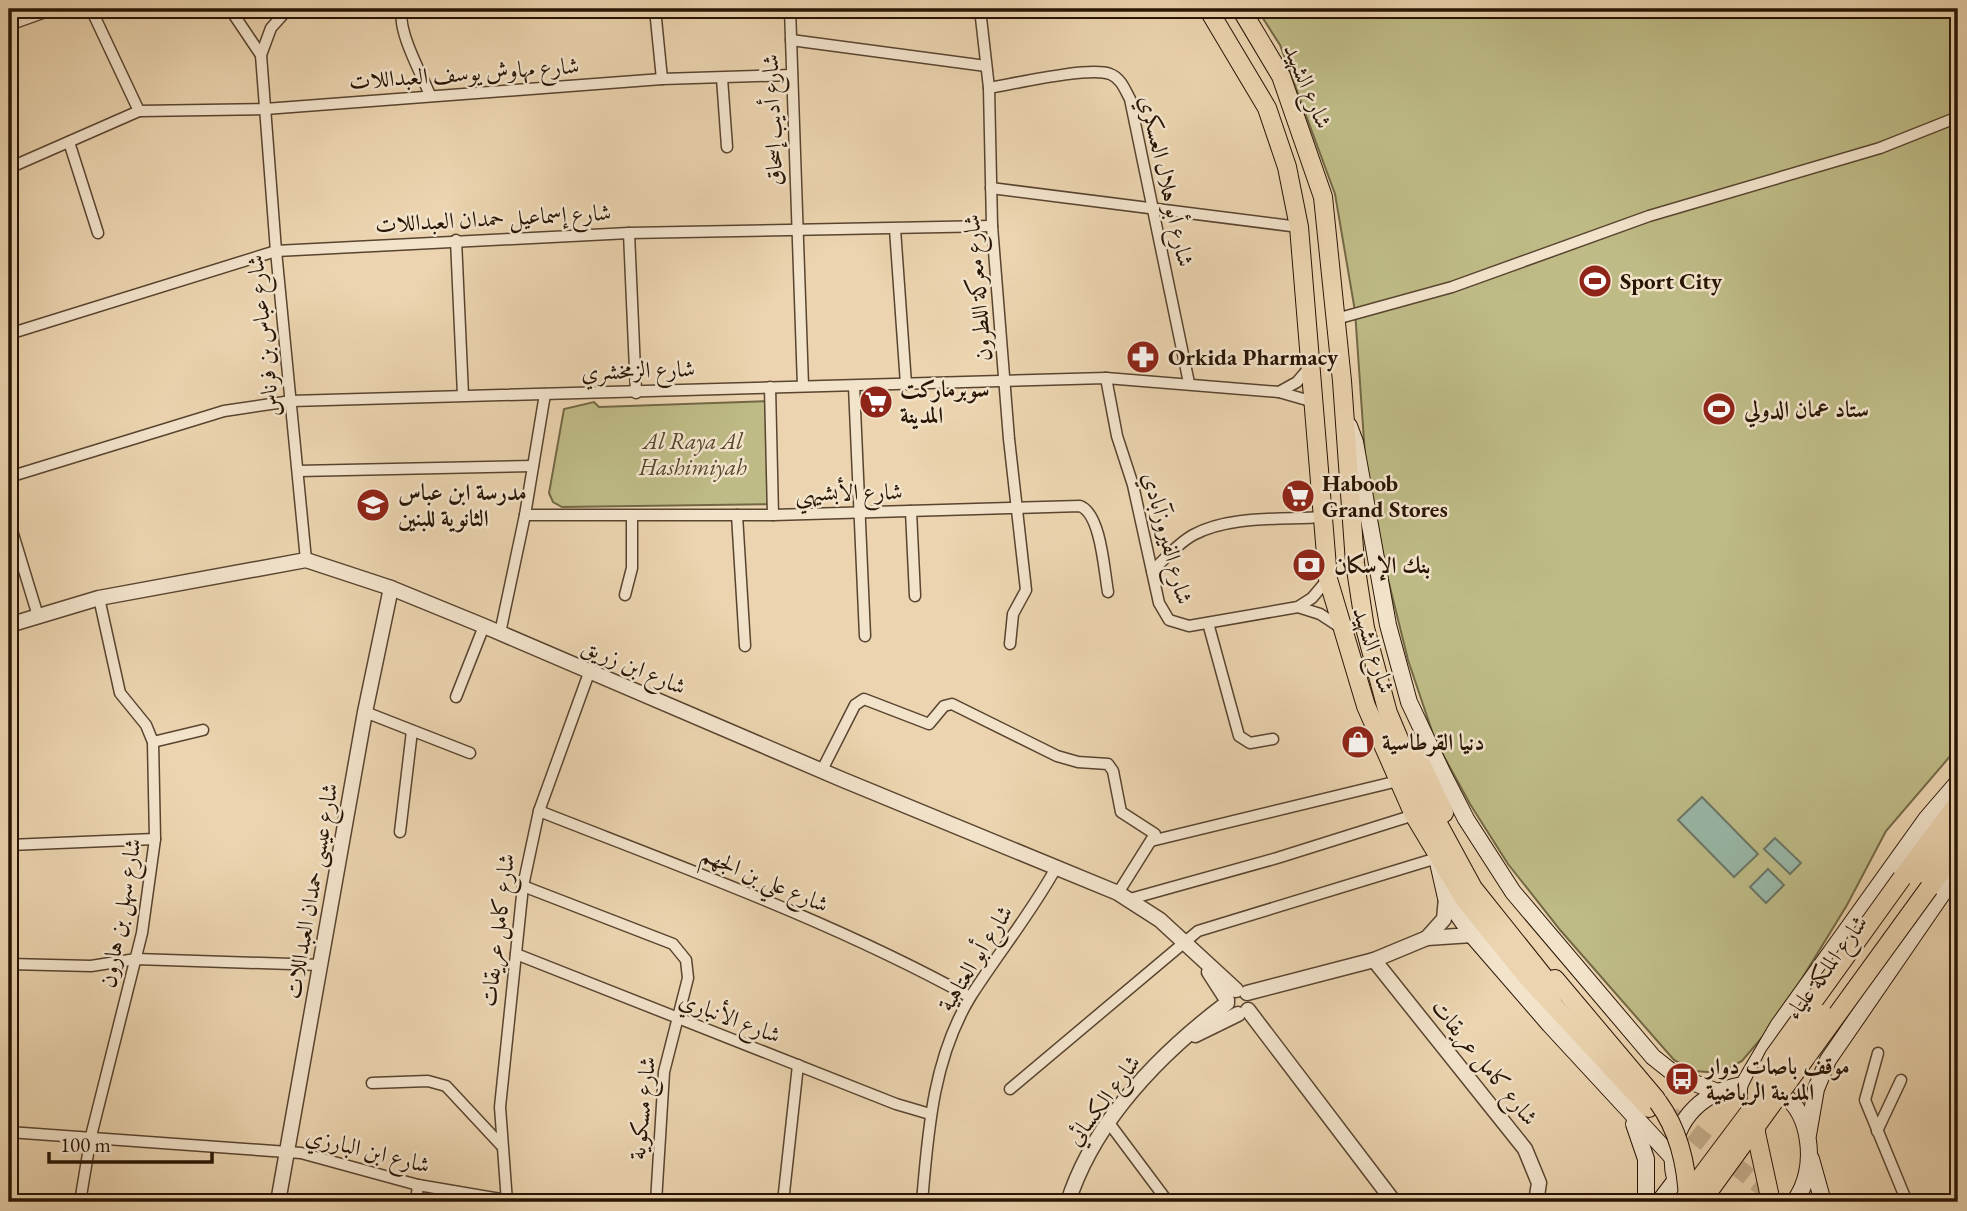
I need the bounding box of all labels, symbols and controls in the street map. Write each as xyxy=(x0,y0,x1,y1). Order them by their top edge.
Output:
street label: شارع الشهيد xyxy=(1272,39,1339,135)
street label: شارع مهاوش يوسف العبداللات xyxy=(348,50,580,101)
street label: شارع أديب إسحاق xyxy=(754,54,794,186)
street label: شارع أبو هلال العسكري xyxy=(1128,92,1202,271)
street label: شارع إسماعيل حمدان العبداللات xyxy=(374,197,612,244)
street label: شارع معركة اللطرون xyxy=(956,213,1003,363)
street label: شارع عباس بن فرناس xyxy=(240,253,291,418)
sports icon: Sport City xyxy=(1576,262,1614,300)
place label: Sport City xyxy=(1620,266,1723,296)
pharmacy icon: Orkida Pharmacy xyxy=(1124,338,1162,376)
place label: Orkida Pharmacy xyxy=(1168,342,1339,372)
street label: شارع الزمخشري xyxy=(580,353,696,392)
place label: سوبرماركت المدينة xyxy=(900,374,990,430)
supermarket icon: سوبرماركت المدينة xyxy=(857,383,895,421)
sports icon: ستاد عمان الدولي xyxy=(1700,390,1738,428)
place label: ستاد عمان الدولي xyxy=(1743,394,1869,428)
park label: Al Raya Al Hashimiyah xyxy=(638,426,747,482)
place label: Haboob Grand Stores xyxy=(1322,468,1448,524)
street label: شارع الفيروزآبادي xyxy=(1131,469,1200,609)
street label: شارع الأبشيهي xyxy=(795,475,903,514)
place label: مدرسة ابن عباس الثانوية للبنين xyxy=(398,477,527,533)
supermarket icon: Haboob Grand Stores xyxy=(1279,477,1317,515)
school or university icon: مدرسة ابن عباس الثانوية للبنين xyxy=(354,486,392,524)
bank icon: بنك الإسكان xyxy=(1290,546,1328,584)
place label: بنك الإسكان xyxy=(1334,550,1430,581)
street label: شارع الشهيد xyxy=(1341,603,1402,699)
street label: شارع ابن زريق xyxy=(575,631,691,706)
shop icon: دنيا القرطاسية xyxy=(1339,723,1377,761)
place label: دنيا القرطاسية xyxy=(1382,727,1485,757)
street label: شارع عيسى حمدان العبداللات xyxy=(277,781,350,1002)
street label: شارع سهل بن هارون xyxy=(92,836,153,991)
street label: شارع علي بن الجهم xyxy=(694,839,833,927)
street label: شارع كامل عريقات xyxy=(473,852,526,1009)
street label: شارع أبو العتاهية xyxy=(930,899,1024,1019)
street label: شارع الملكة علياء xyxy=(1778,909,1878,1028)
street label: شارع الأنباري xyxy=(673,983,785,1055)
street label: شارع كامل عريقات xyxy=(1421,993,1545,1135)
street label: شارع الكسائي xyxy=(1059,1048,1151,1155)
place label: موقف باصات دوار المدينة الرياضية xyxy=(1703,1051,1850,1107)
street label: شارع مسكوية xyxy=(622,1055,667,1162)
bus stop icon: موقف باصات دوار المدينة الرياضية xyxy=(1663,1060,1701,1098)
scale bar xyxy=(49,1120,212,1164)
street label: شارع ابن البارزي xyxy=(301,1120,433,1185)
text: 100 m xyxy=(60,1131,111,1158)

